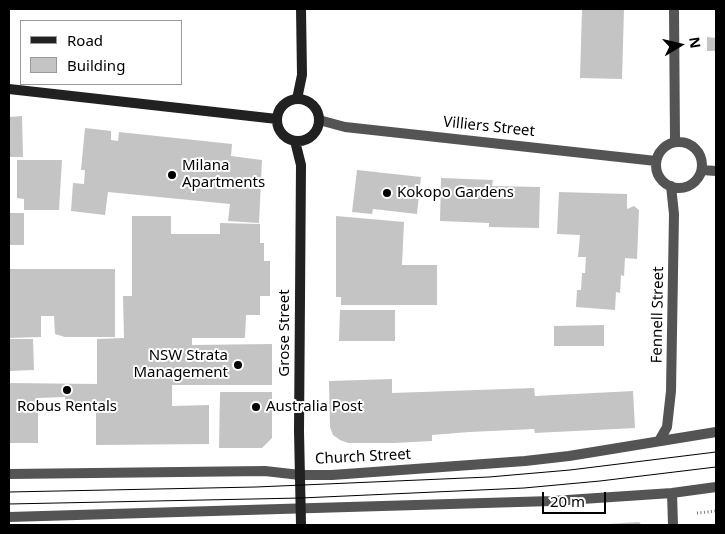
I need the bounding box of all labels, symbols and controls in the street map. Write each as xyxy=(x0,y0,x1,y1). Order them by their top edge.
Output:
legend xyxy=(20,20,182,85)
north arrow xyxy=(655,20,705,70)
text: Road xyxy=(67,30,103,50)
text: N xyxy=(685,35,706,50)
text: Building xyxy=(67,55,125,75)
street label: Villiers Street xyxy=(442,113,536,141)
place label: Milana Apartments xyxy=(182,157,265,192)
marker: Milana Apartments xyxy=(166,169,178,181)
place label: Kokopo Gardens xyxy=(397,184,514,202)
marker: Kokopo Gardens xyxy=(381,187,393,199)
street label: Fennell Street xyxy=(648,266,668,364)
street label: Grose Street xyxy=(276,289,294,377)
place label: NSW Strata Management xyxy=(133,347,228,382)
marker: NSW Strata Management xyxy=(232,359,244,371)
marker: Robus Rentals xyxy=(61,384,73,396)
place label: Robus Rentals xyxy=(17,398,117,416)
place label: Australia Post xyxy=(266,398,363,416)
marker: Australia Post xyxy=(250,401,262,413)
street label: Church Street xyxy=(315,445,411,469)
scale bar xyxy=(545,482,609,514)
text: 20 m xyxy=(550,491,585,511)

